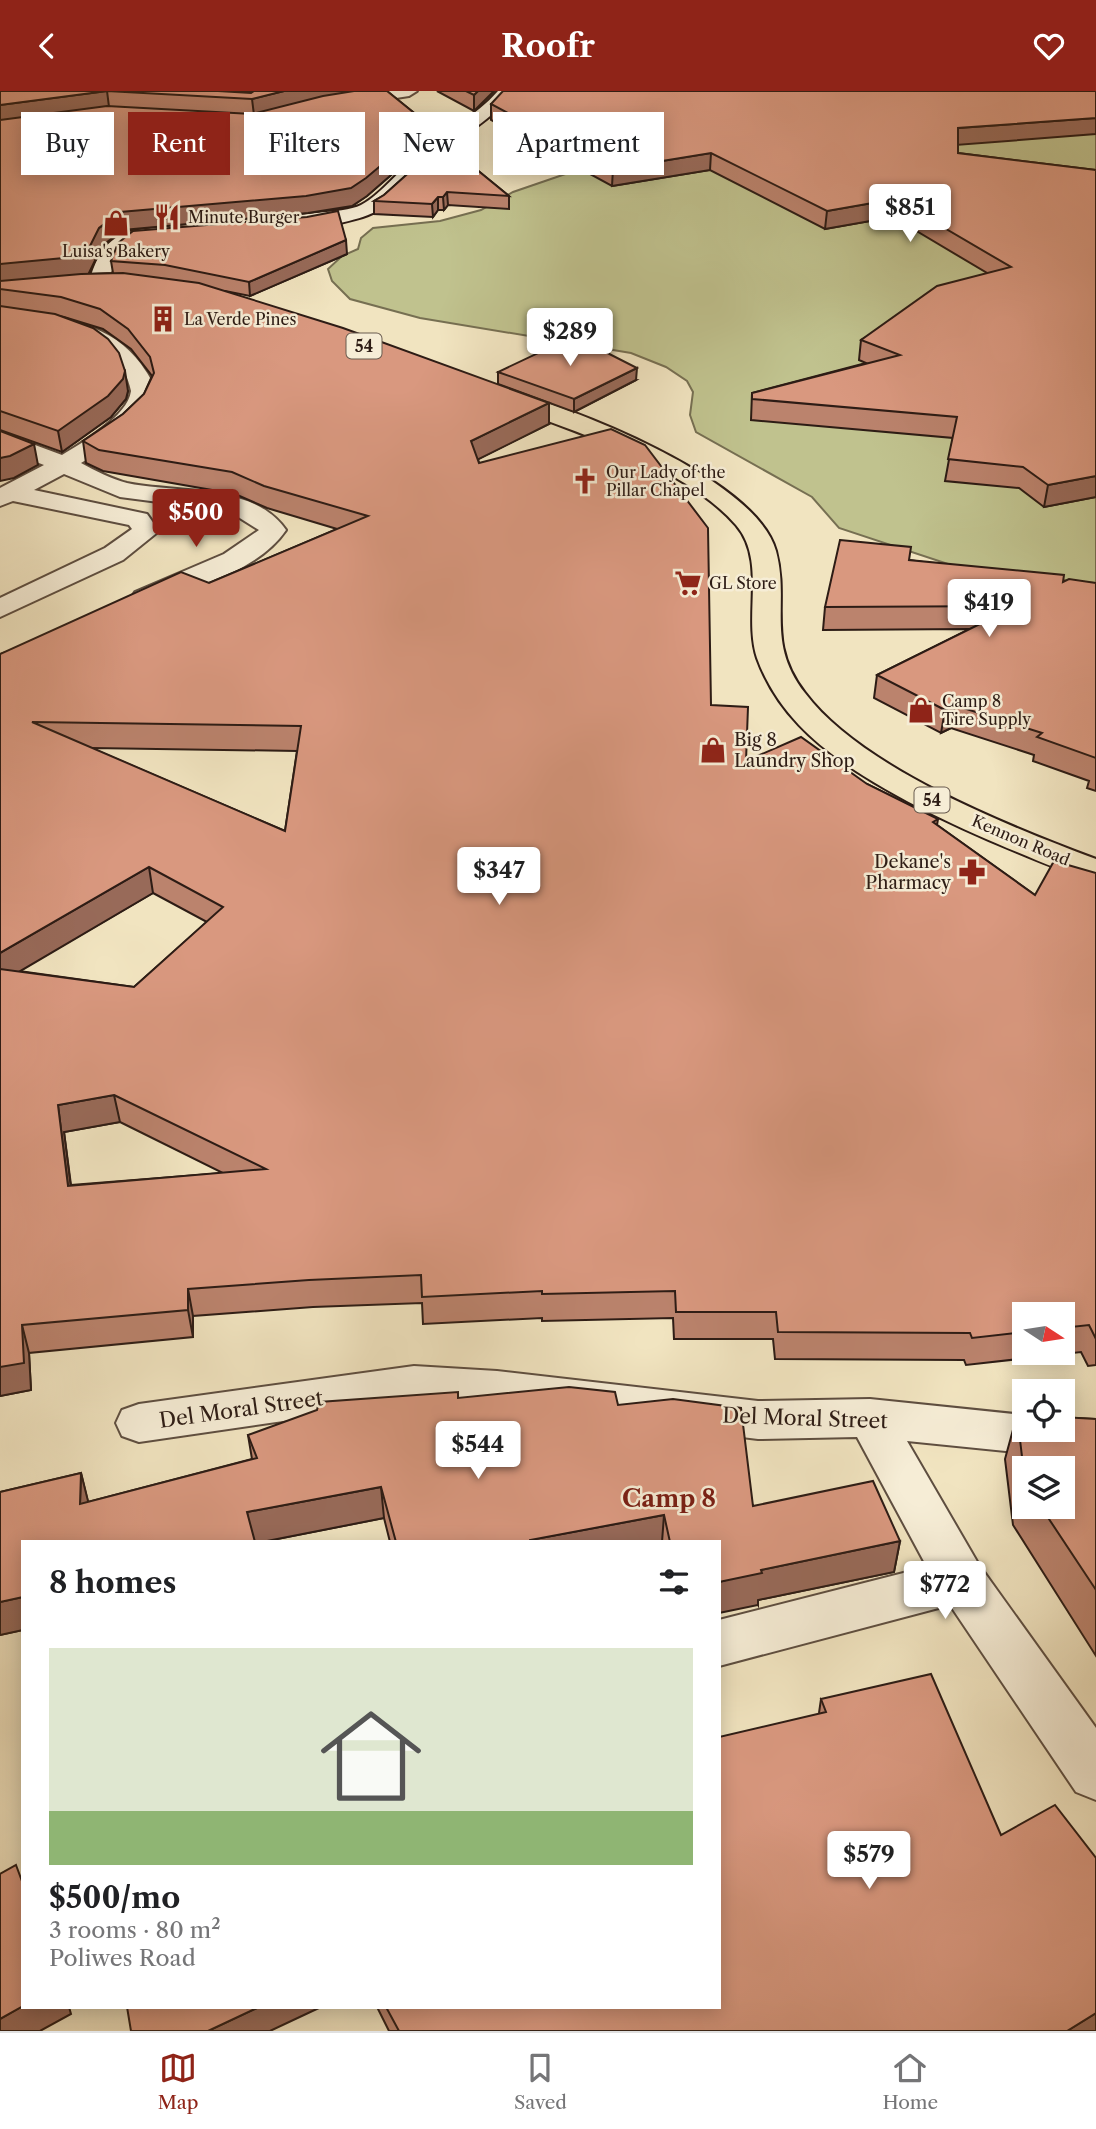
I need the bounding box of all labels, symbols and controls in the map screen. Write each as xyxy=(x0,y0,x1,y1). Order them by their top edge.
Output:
text: Roofr xyxy=(501,26,595,65)
icon: back xyxy=(28,27,66,65)
icon: heart xyxy=(1030,27,1068,65)
chip: Buy xyxy=(21,112,114,175)
chip: Rent xyxy=(128,112,230,175)
chip: Filters xyxy=(244,112,365,175)
chip: New xyxy=(379,112,479,175)
chip: Apartment xyxy=(493,112,664,175)
pin: $851 xyxy=(869,185,951,244)
text: $851 xyxy=(885,193,935,221)
restaurant icon: Minute Burger xyxy=(152,202,182,232)
place label: Minute Burger xyxy=(188,207,300,227)
shop icon: Luisa's Bakery xyxy=(101,208,131,238)
place label: Luisa's Bakery xyxy=(62,241,171,261)
building icon: La Verde Pines xyxy=(148,304,178,334)
place label: La Verde Pines xyxy=(184,309,296,329)
pin: $289 xyxy=(529,309,611,368)
text: $289 xyxy=(543,317,597,345)
road number: 54 xyxy=(346,334,382,359)
place label: Our Lady of the Pillar Chapel xyxy=(606,462,725,500)
church icon: Our Lady of the Pillar Chapel xyxy=(570,466,600,496)
pin: $500 xyxy=(155,489,237,549)
text: $500 xyxy=(169,498,223,526)
supermarket icon: GL Store xyxy=(673,568,703,598)
place label: GL Store xyxy=(709,573,777,593)
pin: $419 xyxy=(948,580,1030,639)
text: $419 xyxy=(964,588,1014,616)
place label: Camp 8 Tire Supply xyxy=(942,691,1032,729)
shop icon: Camp 8 Tire Supply xyxy=(906,695,936,725)
place label: Big 8 Laundry Shop xyxy=(734,729,855,772)
shop icon: Big 8 Laundry Shop xyxy=(698,735,728,765)
road number: 54 xyxy=(914,787,950,813)
street label: Kennon Road xyxy=(969,810,1073,870)
pin: $347 xyxy=(458,847,540,907)
place label: Dekane's Pharmacy xyxy=(865,851,952,894)
text: $347 xyxy=(473,856,525,884)
pharmacy icon: Dekane's Pharmacy xyxy=(957,857,987,887)
north arrow xyxy=(1012,1302,1074,1365)
map controls xyxy=(1012,1302,1075,1519)
button: locate xyxy=(1012,1379,1075,1442)
street label: Del Moral Street xyxy=(157,1385,325,1433)
street label: Del Moral Street xyxy=(722,1403,889,1433)
pin: $544 xyxy=(437,1421,519,1481)
text: $544 xyxy=(452,1430,504,1458)
button: layers xyxy=(1012,1456,1075,1519)
district label: Camp 8 xyxy=(622,1484,716,1513)
pin: $772 xyxy=(904,1561,986,1621)
icon: filters xyxy=(655,1563,693,1601)
text: 8 homes xyxy=(49,1564,176,1601)
text: $772 xyxy=(920,1570,970,1598)
icon: home xyxy=(308,1693,434,1819)
pin: $579 xyxy=(828,1832,910,1891)
text: $579 xyxy=(843,1840,895,1868)
text: $500/mo xyxy=(49,1879,180,1916)
text: 3 rooms · 80 m² xyxy=(49,1916,221,1944)
text: Poliwes Road xyxy=(49,1944,196,1972)
tab: Map xyxy=(158,2049,199,2114)
tab: Saved xyxy=(514,2049,567,2114)
tab: Home xyxy=(882,2049,938,2114)

